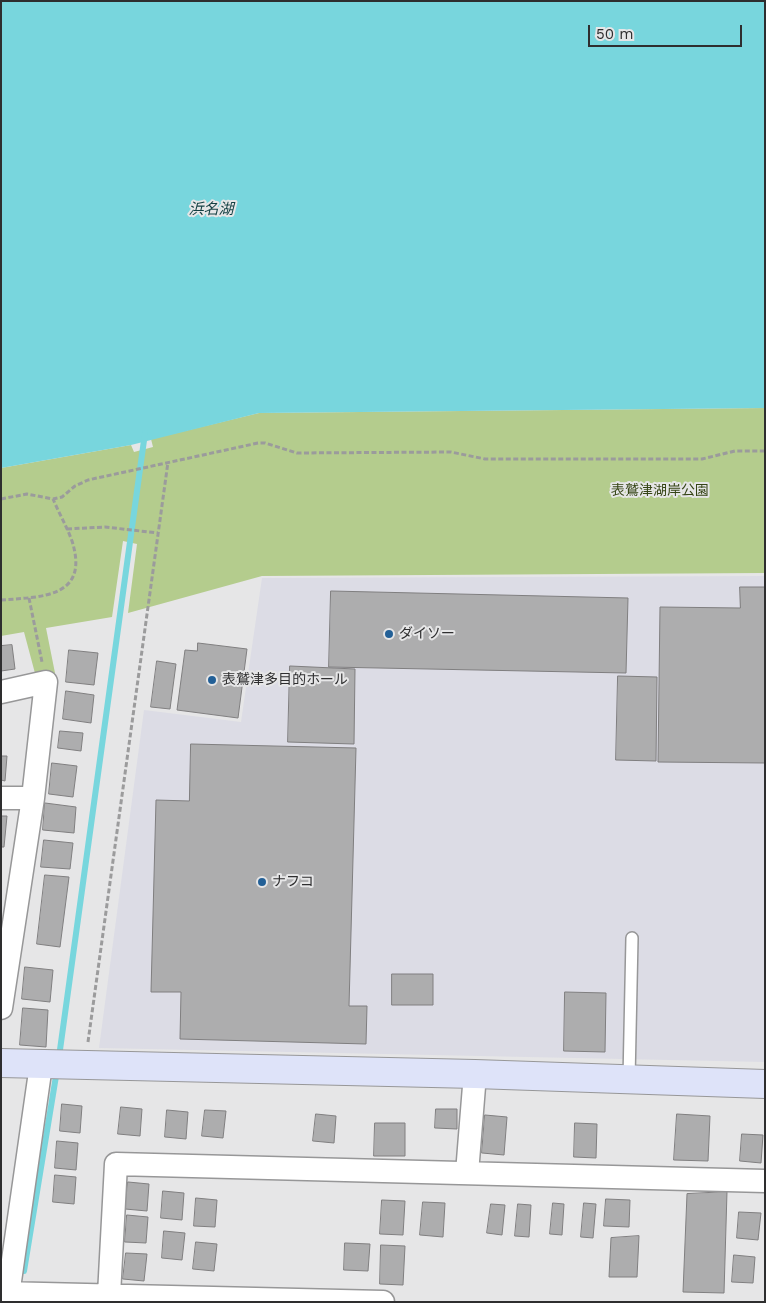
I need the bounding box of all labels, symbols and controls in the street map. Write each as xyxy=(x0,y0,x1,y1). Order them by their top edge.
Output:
scale bar xyxy=(591,15,745,47)
text: 50 m xyxy=(596,25,633,43)
water label: 浜名湖 xyxy=(189,201,233,219)
park label: 表鷲津湖岸公園 xyxy=(611,483,709,499)
place label: ダイソー xyxy=(399,626,455,642)
marker: ダイソー xyxy=(383,628,395,640)
place label: 表鷲津多目的ホール xyxy=(222,672,348,688)
marker: 表鷲津多目的ホール xyxy=(206,674,218,686)
place label: ナフコ xyxy=(272,874,314,890)
marker: ナフコ xyxy=(256,876,268,888)

